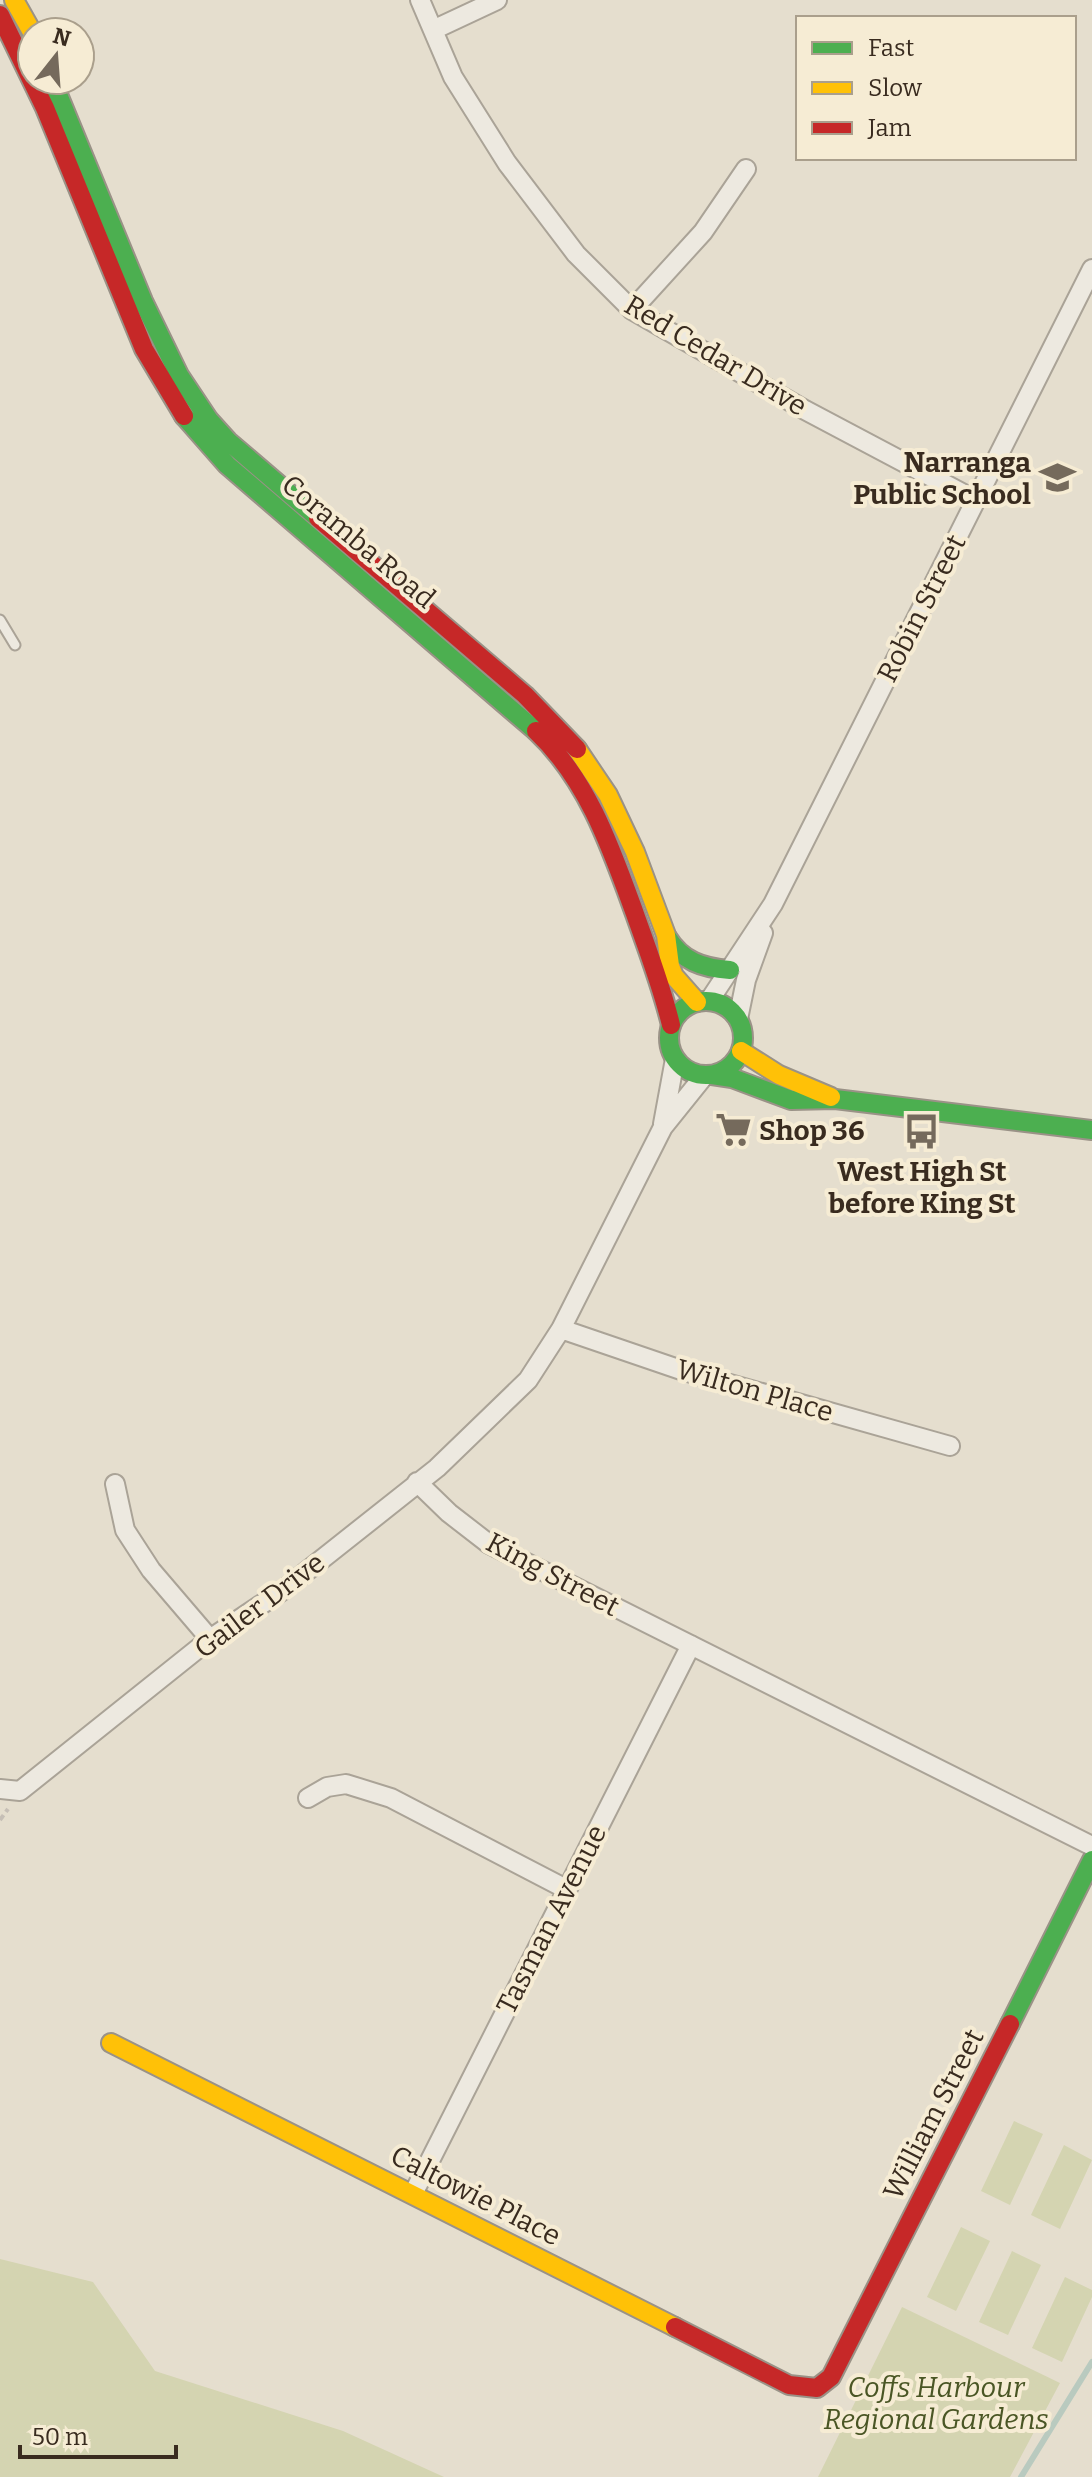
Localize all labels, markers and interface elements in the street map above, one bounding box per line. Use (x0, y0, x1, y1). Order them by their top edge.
north arrow (16, 16, 96, 96)
legend (796, 16, 1076, 160)
text: N (50, 22, 74, 53)
text: Fast (868, 34, 914, 62)
text: Slow (868, 74, 923, 102)
text: Jam (867, 114, 912, 142)
street label: Red Cedar Drive (619, 288, 813, 423)
place label: Narranga Public School (853, 446, 1031, 511)
school or university icon: Narranga Public School (1038, 459, 1076, 497)
street label: Coramba Road (275, 468, 442, 615)
street label: Robin Street (870, 529, 973, 687)
supermarket icon: Shop 36 (714, 1111, 752, 1149)
bus stop icon: West High St before King St (903, 1112, 941, 1150)
place label: Shop 36 (759, 1114, 864, 1147)
place label: West High St before King St (829, 1155, 1015, 1220)
street label: Wilton Place (673, 1352, 837, 1429)
street label: King Street (481, 1526, 625, 1623)
street label: Gailer Drive (188, 1546, 331, 1665)
street label: Tasman Avenue (490, 1819, 613, 2019)
street label: William Street (876, 2024, 990, 2205)
street label: Caltowie Place (385, 2138, 566, 2252)
park label: Coffs Harbour Regional Gardens (823, 2371, 1049, 2436)
scale bar (20, 2409, 176, 2459)
text: 50 m (32, 2423, 88, 2451)

